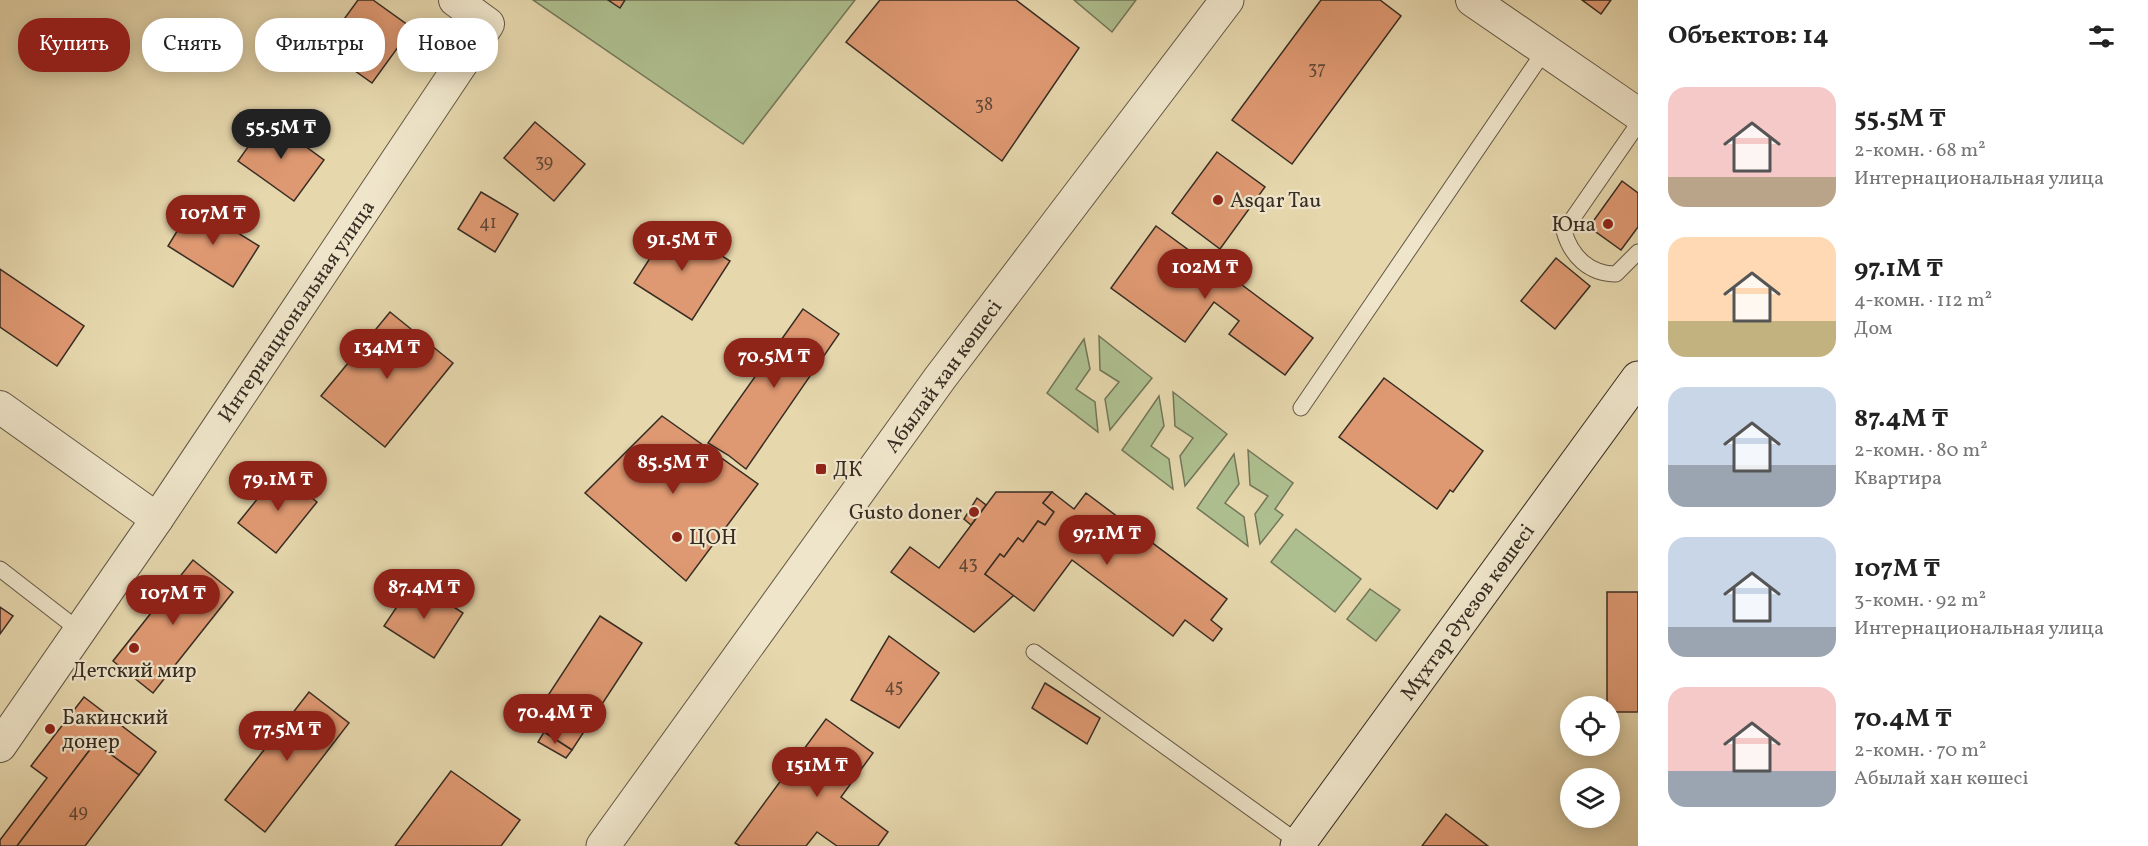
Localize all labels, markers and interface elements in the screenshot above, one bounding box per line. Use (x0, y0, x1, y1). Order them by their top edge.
chip: Купить (18, 18, 130, 72)
chip: Снять (142, 18, 243, 72)
chip: Фильтры (255, 18, 385, 72)
chip: Новое (397, 18, 498, 72)
text: Объектов: 14 (1668, 18, 1829, 54)
icon: filters (2085, 20, 2118, 53)
house number: 37 (1308, 57, 1326, 82)
house number: 38 (975, 93, 993, 118)
text: 55.5M ₸ (1854, 101, 1946, 137)
pin: 55.5M ₸ (226, 109, 336, 160)
icon: home (1716, 111, 1788, 183)
text: 55.5M ₸ (246, 114, 316, 142)
text: 2-комн. · 68 m² (1854, 137, 1986, 165)
house number: 39 (535, 150, 553, 175)
text: Интернациональная улица (1854, 165, 2104, 193)
place label: Asqar Tau (1230, 187, 1321, 216)
marker: Asqar Tau (1211, 193, 1225, 207)
pin: 107M ₸ (164, 195, 262, 246)
street label: Интернациональная улица (212, 195, 383, 429)
text: 107M ₸ (180, 200, 246, 228)
house number: 41 (479, 211, 497, 236)
place label: Юна (1551, 211, 1596, 240)
marker: Юна (1601, 217, 1615, 231)
pin: 91.5M ₸ (627, 221, 737, 272)
text: 91.5M ₸ (647, 226, 717, 254)
pin: 102M ₸ (1156, 249, 1254, 300)
text: 97.1M ₸ (1854, 251, 1943, 287)
text: 102M ₸ (1171, 254, 1239, 282)
icon: home (1716, 261, 1788, 333)
text: 4-комн. · 112 m² (1854, 287, 1992, 315)
street label: Абылай хан көшесі (879, 294, 1010, 460)
text: Дом (1854, 315, 1893, 343)
pin: 134M ₸ (338, 329, 436, 380)
text: 134M ₸ (354, 334, 420, 362)
pin: 70.5M ₸ (719, 338, 829, 389)
text: 70.5M ₸ (738, 343, 810, 371)
text: 87.4M ₸ (1854, 401, 1948, 437)
icon: home (1716, 411, 1788, 483)
text: 2-комн. · 80 m² (1854, 437, 1988, 465)
pin: 85.5M ₸ (618, 444, 728, 495)
text: 85.5M ₸ (637, 449, 709, 477)
place label: ДК (833, 456, 862, 485)
pin: 79.1M ₸ (223, 461, 333, 512)
marker: ДК (814, 462, 828, 476)
text: Квартира (1854, 465, 1942, 493)
text: 79.1M ₸ (243, 466, 313, 494)
place label: Gusto doner (849, 499, 962, 528)
marker: Gusto doner (967, 505, 981, 519)
pin: 97.1M ₸ (1052, 515, 1162, 566)
street label: Мұхтар Әуезов көшесі (1394, 519, 1542, 707)
text: 97.1M ₸ (1073, 520, 1141, 548)
place label: ЦОН (689, 524, 737, 553)
marker: ЦОН (670, 530, 684, 544)
text: 107M ₸ (1854, 551, 1940, 587)
house number: 43 (958, 552, 978, 577)
icon: home (1716, 561, 1788, 633)
pin: 87.4M ₸ (369, 569, 479, 620)
text: 87.4M ₸ (388, 574, 460, 602)
pin: 107M ₸ (124, 575, 222, 626)
text: 107M ₸ (140, 580, 206, 608)
text: 3-комн. · 92 m² (1854, 587, 1986, 615)
text: Интернациональная улица (1854, 615, 2104, 643)
marker: Детский мир (127, 641, 141, 655)
place label: Детский мир (71, 657, 197, 686)
house number: 45 (885, 675, 903, 700)
pin: 70.4M ₸ (500, 694, 610, 745)
map controls (1560, 696, 1620, 828)
button: locate (1560, 696, 1620, 756)
text: 70.4M ₸ (517, 699, 593, 727)
text: 70.4M ₸ (1854, 701, 1952, 737)
place label: Бакинский донер (62, 704, 169, 757)
pin: 77.5M ₸ (232, 711, 342, 762)
icon: home (1716, 711, 1788, 783)
text: 77.5M ₸ (253, 716, 321, 744)
marker: Бакинский донер (43, 722, 57, 736)
text: 2-комн. · 70 m² (1854, 737, 1986, 765)
pin: 151M ₸ (768, 747, 866, 798)
text: 151M ₸ (786, 752, 848, 780)
text: Абылай хан көшесі (1854, 765, 2028, 793)
button: layers (1560, 768, 1620, 828)
house number: 49 (68, 800, 88, 825)

